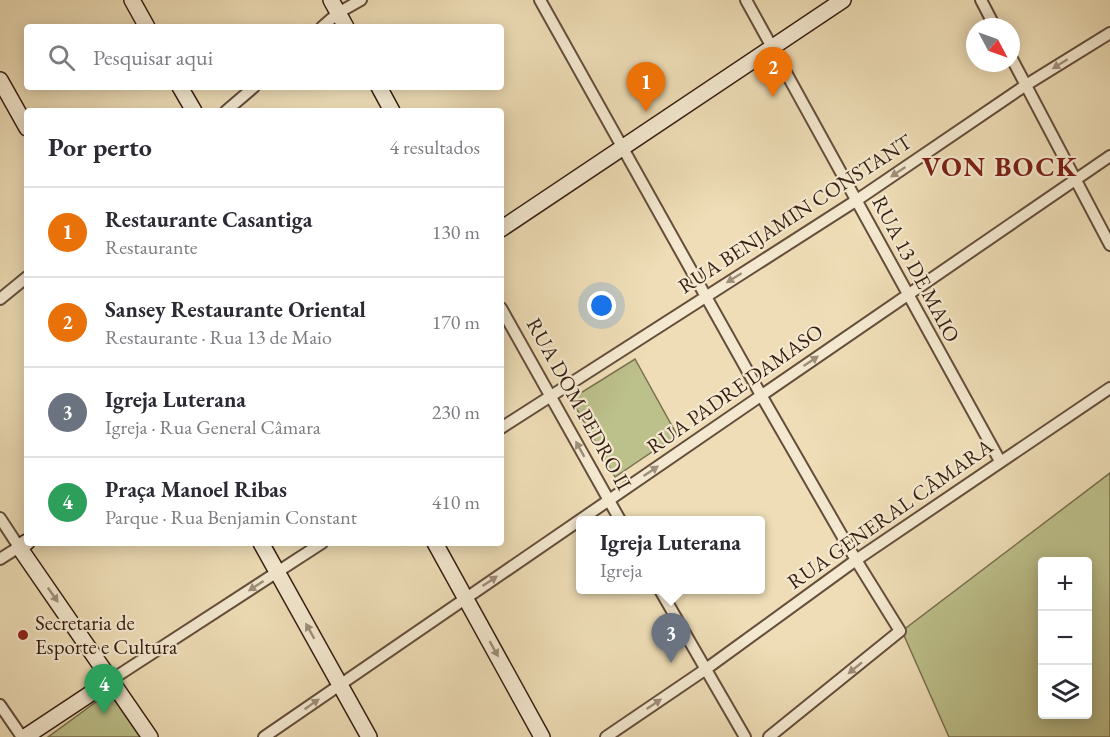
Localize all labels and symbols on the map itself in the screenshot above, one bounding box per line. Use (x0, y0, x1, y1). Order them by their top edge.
north arrow (966, 18, 1020, 72)
pin: 2 (754, 48, 792, 97)
one-way arrow (1052, 59, 1069, 70)
pin: 1 (626, 63, 666, 112)
street label: RUA BENJAMIN CONSTANT (673, 127, 918, 299)
district label: VON BOCK (922, 149, 1078, 184)
one-way arrow (890, 166, 906, 177)
street label: RUA 13 DE MAIO (866, 191, 966, 347)
one-way arrow (726, 272, 742, 283)
your location (587, 291, 616, 320)
street label: RUA DOM PEDRO II (521, 313, 638, 495)
street label: RUA PADRE DAMASO (641, 318, 828, 460)
one-way arrow (803, 355, 819, 367)
street label: RUA GENERAL CÂMARA (782, 432, 998, 595)
one-way arrow (575, 440, 585, 457)
one-way arrow (642, 465, 658, 477)
one-way arrow (482, 576, 498, 587)
one-way arrow (247, 581, 264, 592)
one-way arrow (47, 587, 58, 603)
place label: Secretaria de Esporte e Cultura (35, 609, 178, 660)
pin: 3 (652, 614, 690, 663)
one-way arrow (305, 622, 315, 639)
marker: Secretaria de Esporte e Cultura (16, 628, 30, 642)
one-way arrow (489, 641, 499, 658)
one-way arrow (847, 662, 863, 675)
pin: 4 (84, 664, 124, 714)
one-way arrow (304, 699, 320, 710)
one-way arrow (646, 699, 662, 710)

